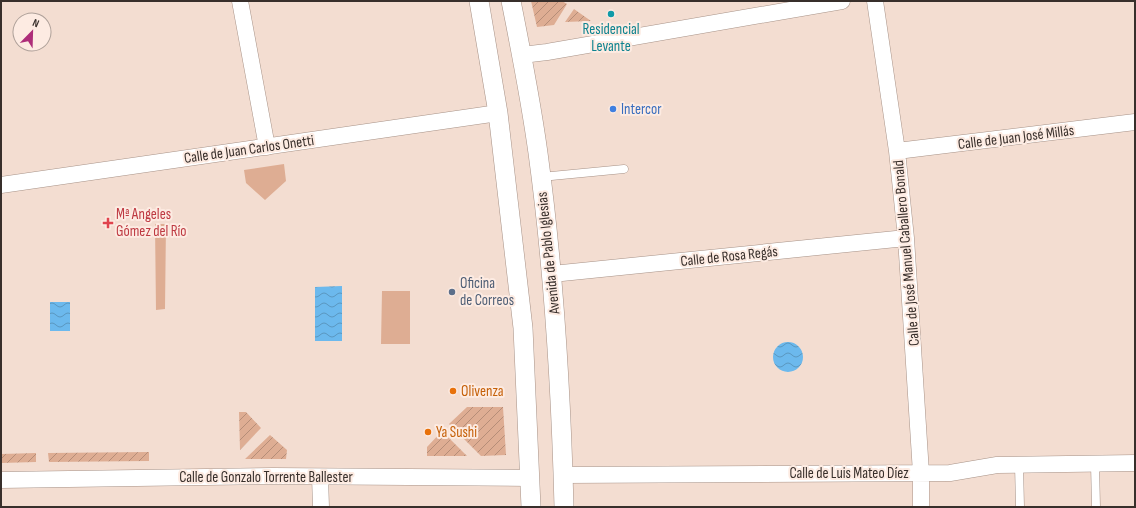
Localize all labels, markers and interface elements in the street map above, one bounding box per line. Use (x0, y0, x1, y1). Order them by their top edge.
marker: Residencial Levante (606, 9, 616, 19)
north arrow (12, 12, 52, 52)
text: N (30, 16, 41, 30)
place label: Residencial Levante (582, 20, 640, 56)
place label: Intercor (621, 100, 662, 119)
marker: Intercor (608, 104, 618, 114)
street label: Calle de Juan José Millás (957, 121, 1075, 154)
street label: Calle de Juan Carlos Onetti (183, 131, 315, 168)
street label: Calle de José Manuel Caballero Bonald (889, 159, 924, 347)
street label: Avenida de Pablo Iglesias (533, 191, 564, 316)
place label: Mª Angeles Gómez del Río (116, 205, 187, 241)
marker: Mª Angeles Gómez del Río (103, 218, 113, 228)
street label: Calle de Rosa Regás (679, 242, 779, 271)
place label: Oficina de Correos (460, 274, 514, 310)
marker: Oficina de Correos (447, 287, 457, 297)
place label: Olivenza (461, 382, 504, 401)
marker: Olivenza (448, 386, 458, 396)
place label: Ya Sushi (436, 423, 477, 442)
marker: Ya Sushi (423, 427, 433, 437)
street label: Calle de Luis Mateo Díez (789, 464, 909, 483)
street label: Calle de Gonzalo Torrente Ballester (179, 468, 353, 487)

